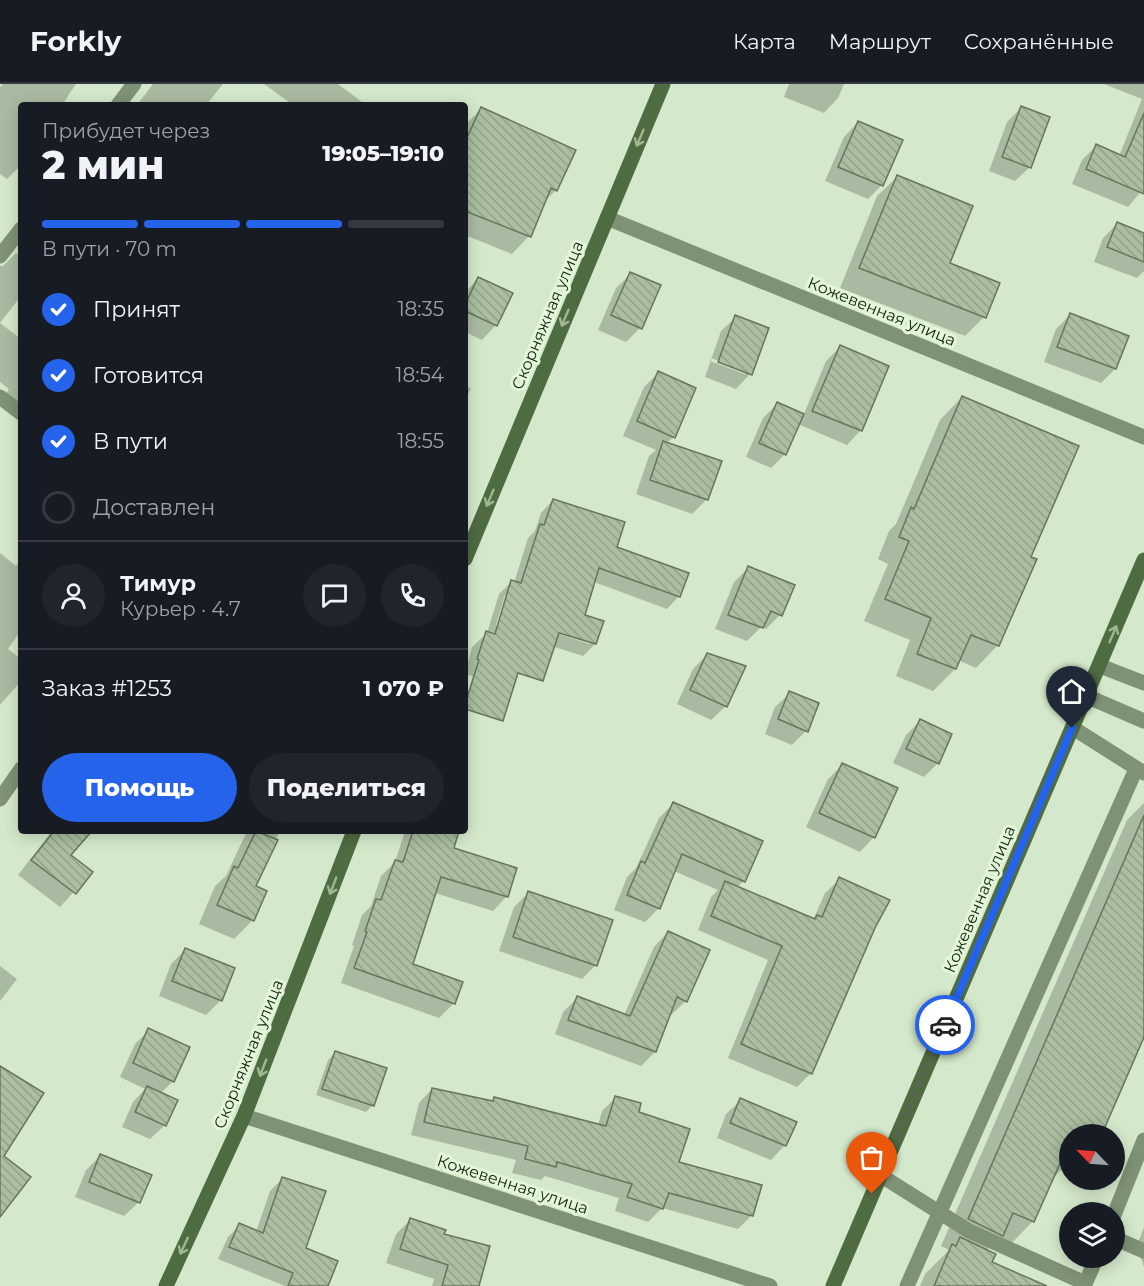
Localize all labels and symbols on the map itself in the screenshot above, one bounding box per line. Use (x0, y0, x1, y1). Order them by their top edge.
one-way arrow (634, 128, 645, 147)
street label: Скорняжная улица (508, 238, 587, 392)
street label: Кожевенная улица (805, 273, 959, 350)
one-way arrow (559, 308, 570, 327)
one-way arrow (484, 488, 495, 507)
one-way arrow (1108, 626, 1119, 644)
pin (1046, 666, 1097, 728)
street label: Кожевенная улица (940, 823, 1019, 976)
one-way arrow (327, 876, 338, 894)
street label: Скорняжная улица (210, 977, 287, 1132)
courier (915, 995, 975, 1055)
one-way arrow (257, 1058, 268, 1076)
north arrow (1059, 1124, 1125, 1190)
pin (846, 1132, 897, 1194)
street label: Кожевенная улица (435, 1151, 591, 1218)
one-way arrow (178, 1237, 189, 1255)

